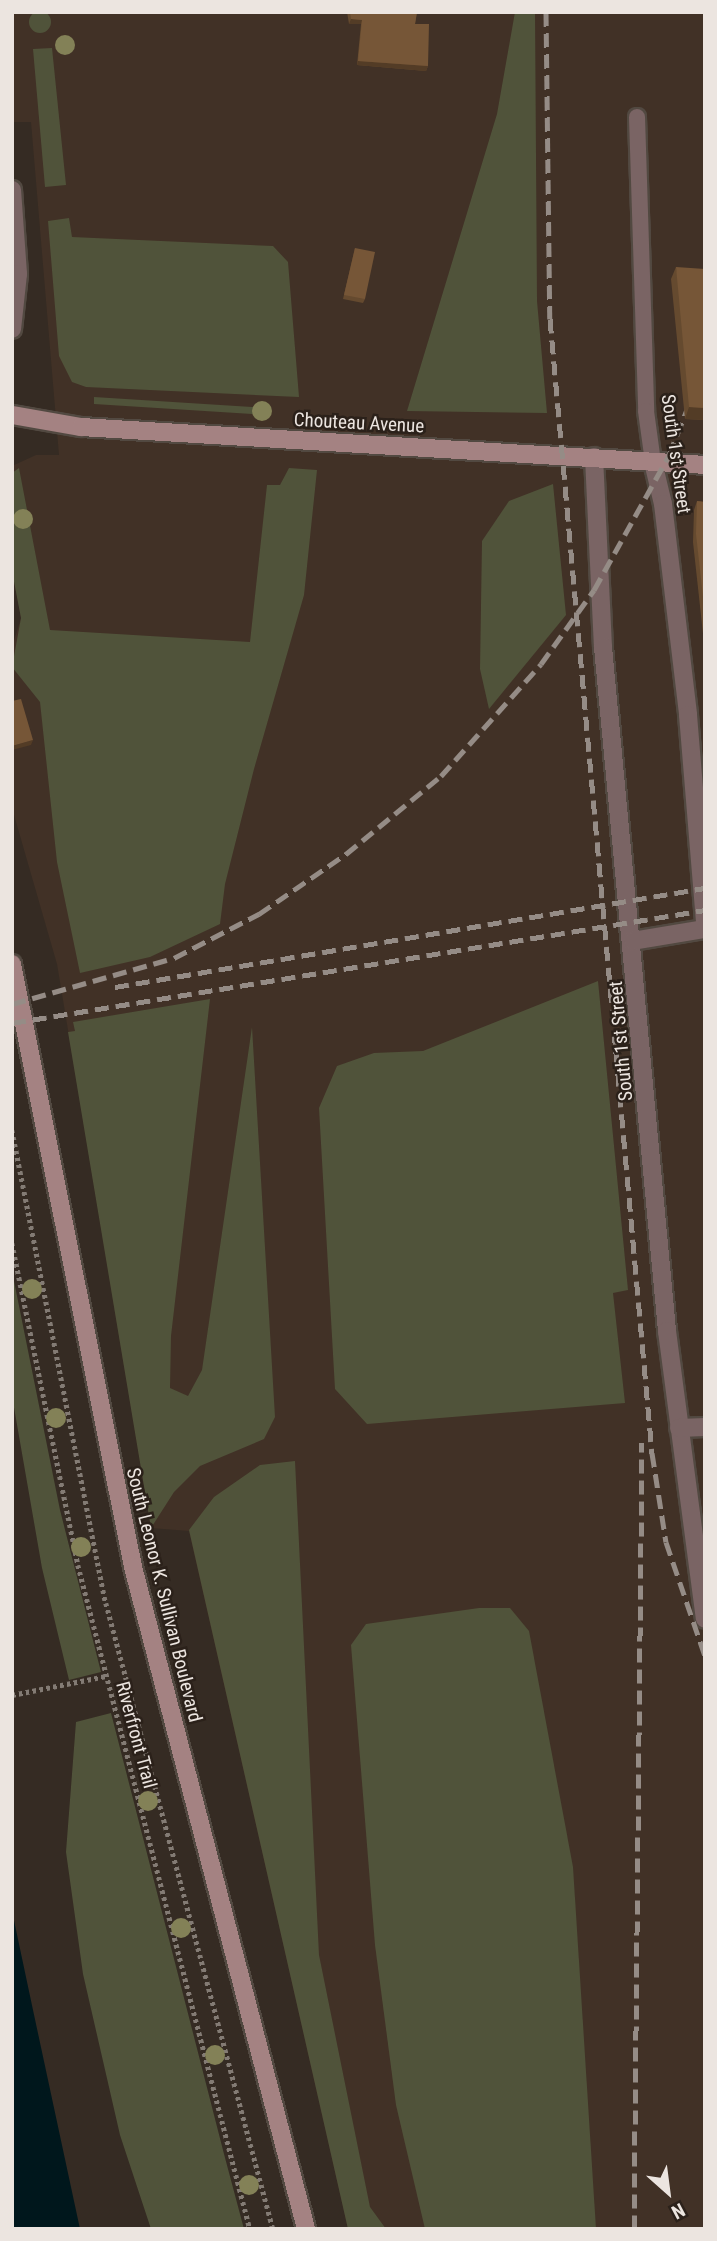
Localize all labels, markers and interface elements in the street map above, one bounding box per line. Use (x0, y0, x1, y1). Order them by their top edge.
street label: South 1st Street (656, 393, 696, 515)
street label: Chouteau Avenue (293, 408, 425, 438)
street label: South 1st Street (604, 980, 638, 1102)
street label: South Leonor K. Sullivan Boulevard (121, 1466, 207, 1724)
street label: Riverfront Trail (111, 1679, 161, 1791)
north arrow (633, 2157, 703, 2227)
text: N (668, 2198, 689, 2224)

